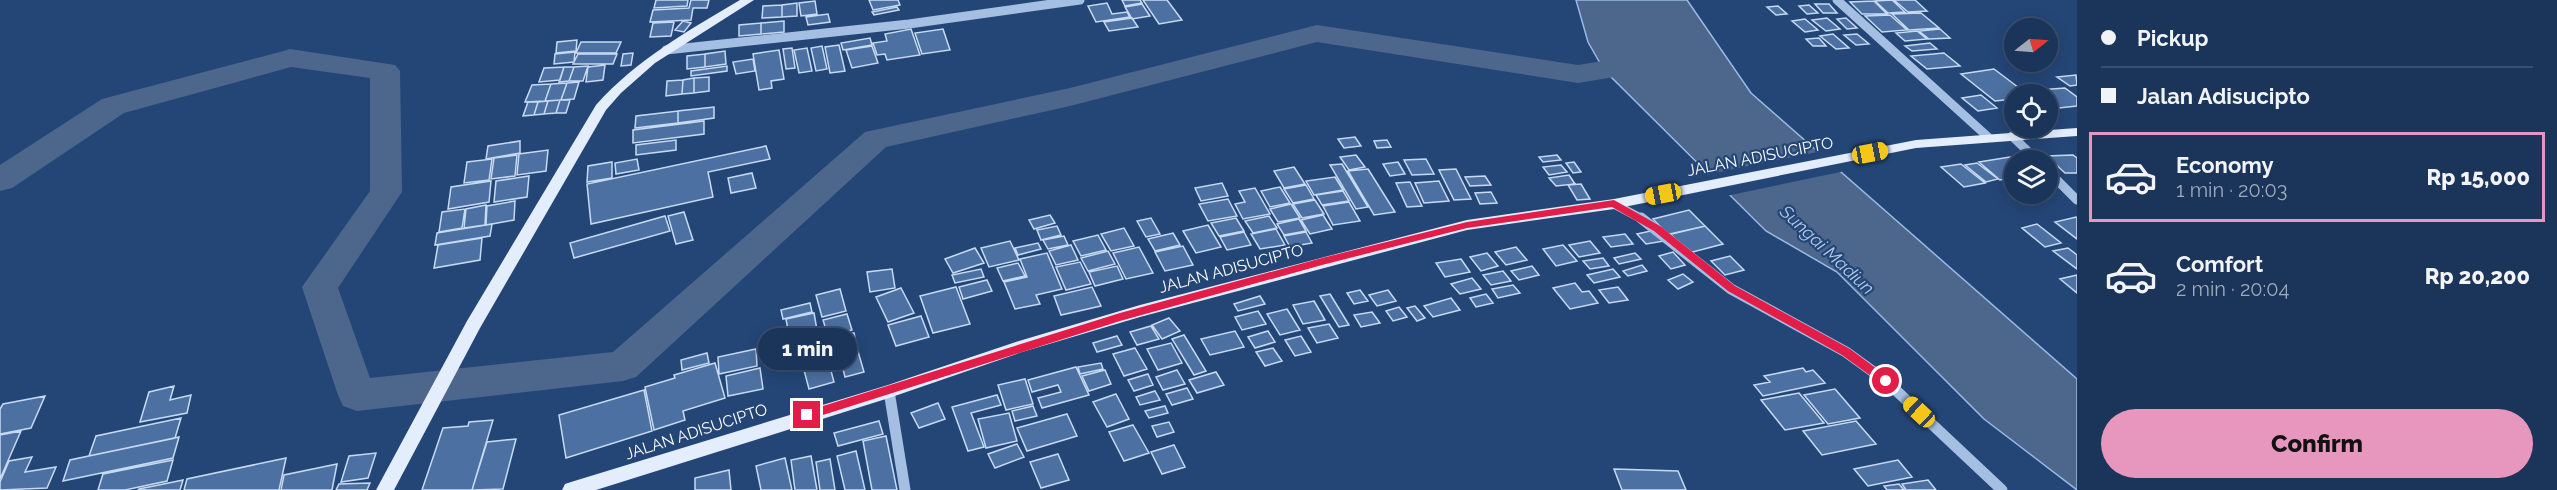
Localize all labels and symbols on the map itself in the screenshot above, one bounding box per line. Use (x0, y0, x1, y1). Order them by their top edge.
north arrow (2004, 18, 2058, 72)
street label: JALAN ADISUCIPTO (1685, 133, 1835, 180)
car (1851, 141, 1889, 165)
car (1644, 182, 1682, 206)
water label: Sungai Madiun (1775, 200, 1879, 299)
street label: JALAN ADISUCIPTO (1157, 240, 1305, 297)
callout: 1 min (758, 328, 856, 370)
route start (1872, 367, 1899, 394)
car (1900, 393, 1938, 431)
street label: JALAN ADISUCIPTO (623, 399, 770, 463)
route end (793, 401, 820, 428)

